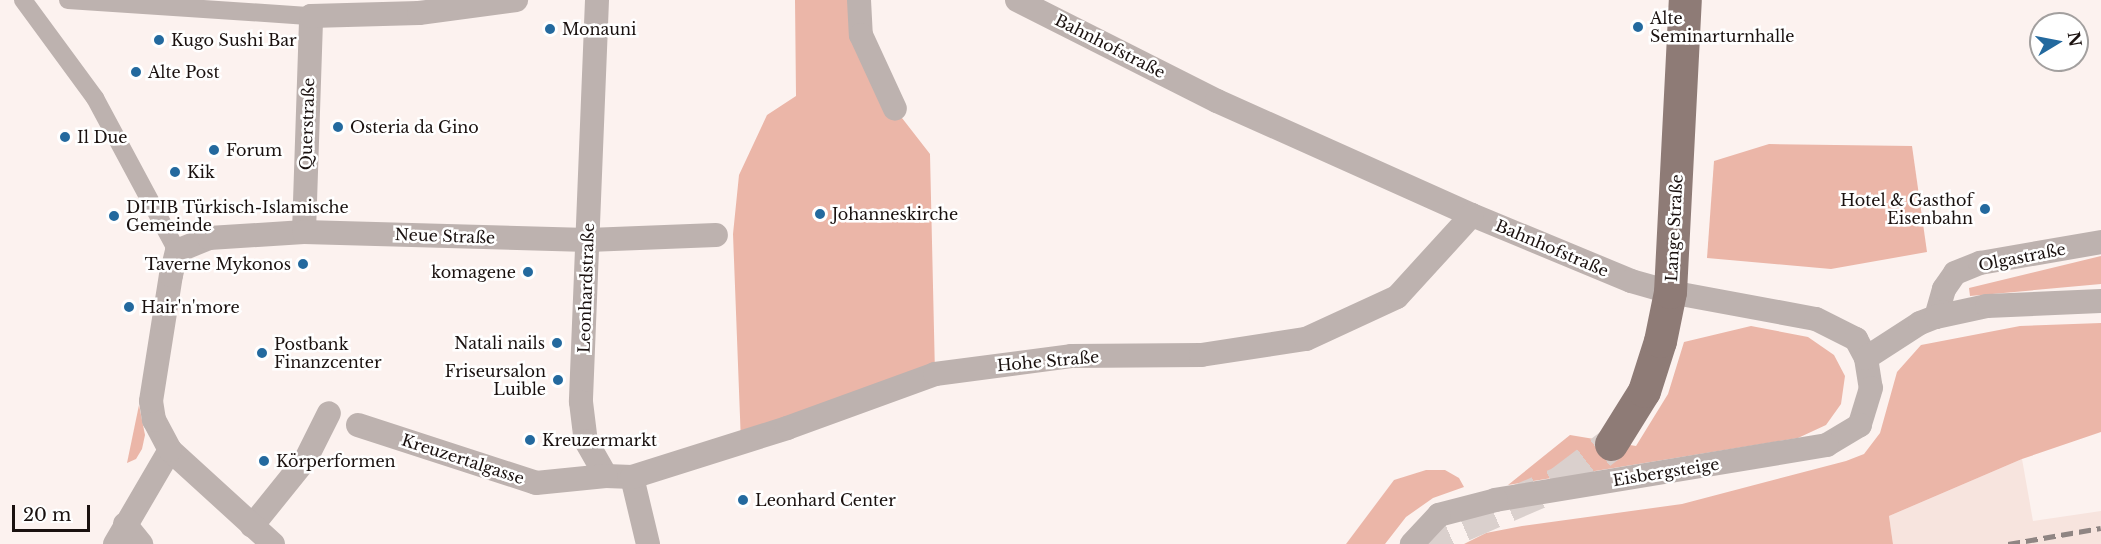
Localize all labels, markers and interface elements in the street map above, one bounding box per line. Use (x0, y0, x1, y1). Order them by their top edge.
place label: Alte Seminarturnhalle (1650, 8, 1794, 46)
street label: Bahnhofstraße (1052, 10, 1168, 82)
north arrow (2029, 12, 2089, 72)
place label: Monauni (562, 19, 637, 39)
marker: Alte Seminarturnhalle (1631, 20, 1645, 34)
marker: Monauni (543, 22, 557, 36)
place label: Kugo Sushi Bar (171, 30, 297, 50)
text: N (2064, 30, 2086, 48)
marker: Kugo Sushi Bar (152, 33, 166, 47)
place label: Alte Post (148, 62, 220, 82)
marker: Alte Post (129, 65, 143, 79)
street label: Querstraße (296, 77, 318, 171)
place label: Osteria da Gino (350, 117, 479, 137)
marker: Osteria da Gino (331, 120, 345, 134)
place label: Il Due (77, 127, 127, 147)
marker: Il Due (58, 130, 72, 144)
place label: Forum (226, 140, 282, 160)
marker: Forum (207, 143, 221, 157)
place label: Kik (187, 162, 215, 182)
marker: Kik (168, 165, 182, 179)
street label: Lange Straße (1662, 174, 1686, 282)
place label: Hotel & Gasthof Eisenbahn (1840, 190, 1973, 228)
place label: DITIB Türkisch-Islamische Gemeinde (126, 197, 349, 235)
marker: Hotel & Gasthof Eisenbahn (1978, 202, 1992, 216)
place label: Johanneskirche (832, 204, 958, 224)
marker: Johanneskirche (813, 207, 827, 221)
marker: DITIB Türkisch-Islamische Gemeinde (107, 209, 121, 223)
street label: Bahnhofstraße (1492, 215, 1612, 281)
street label: Leonhardstraße (574, 223, 598, 353)
street label: Neue Straße (394, 225, 496, 247)
street label: Olgastraße (1977, 239, 2067, 275)
place label: Taverne Mykonos (145, 254, 291, 274)
marker: Taverne Mykonos (296, 257, 310, 271)
place label: komagene (431, 262, 516, 282)
marker: komagene (521, 265, 535, 279)
place label: Hair'n'more (141, 297, 240, 317)
marker: Hair'n'more (122, 300, 136, 314)
place label: Natali nails (454, 333, 545, 353)
place label: Postbank Finanzcenter (274, 334, 382, 372)
marker: Natali nails (550, 336, 564, 350)
marker: Postbank Finanzcenter (255, 346, 269, 360)
street label: Hohe Straße (996, 347, 1100, 375)
place label: Friseursalon Luible (445, 361, 546, 399)
marker: Friseursalon Luible (551, 373, 565, 387)
street label: Kreuzertalgasse (399, 430, 527, 488)
place label: Kreuzermarkt (542, 430, 657, 450)
marker: Kreuzermarkt (523, 433, 537, 447)
place label: Körperformen (276, 451, 396, 471)
marker: Körperformen (257, 454, 271, 468)
street label: Eisbergsteige (1611, 454, 1721, 490)
place label: Leonhard Center (755, 490, 896, 510)
scale bar (15, 493, 93, 531)
marker: Leonhard Center (736, 493, 750, 507)
text: 20 m (23, 504, 71, 526)

